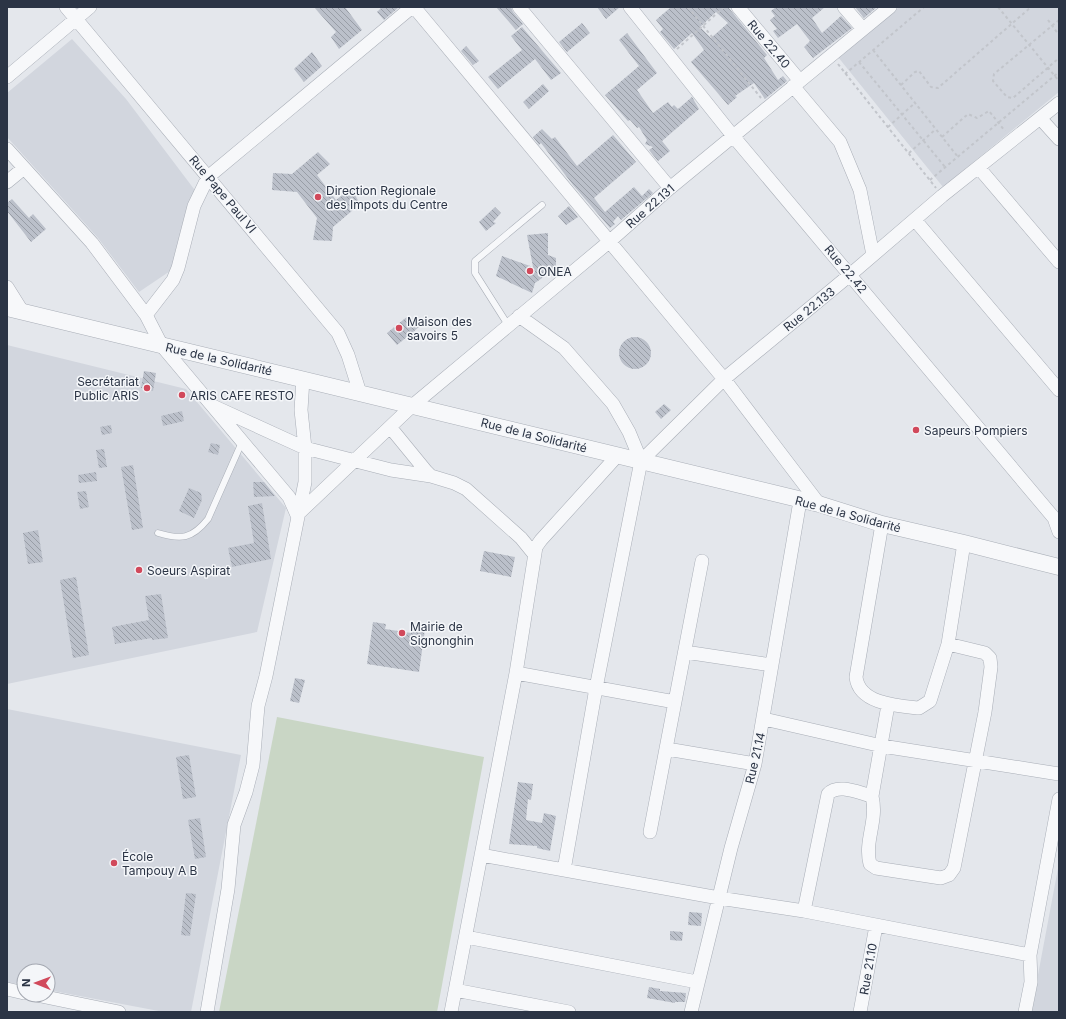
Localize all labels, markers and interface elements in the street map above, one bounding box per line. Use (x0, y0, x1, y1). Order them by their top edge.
street label: Rue 22.40 (744, 17, 794, 71)
street label: Rue Pape Paul VI (186, 152, 260, 236)
street label: Rue 22.131 (623, 181, 677, 231)
place label: Direction Regionale des Impots du Centre (326, 183, 448, 212)
marker: Direction Regionale des Impots du Centre (313, 192, 323, 202)
street label: Rue 22.42 (821, 242, 871, 296)
place label: ONEA (538, 264, 572, 279)
marker: ONEA (525, 266, 535, 276)
street label: Rue 22.133 (780, 284, 838, 334)
place label: Maison des savoirs 5 (407, 314, 472, 343)
marker: Maison des savoirs 5 (394, 323, 404, 333)
street label: Rue de la Solidarité (164, 339, 274, 379)
place label: Secrétariat Public ARIS (74, 374, 139, 403)
marker: Secrétariat Public ARIS (142, 383, 152, 393)
place label: ARIS CAFE RESTO (190, 388, 294, 403)
marker: ARIS CAFE RESTO (177, 390, 187, 400)
street label: Rue de la Solidarité (479, 415, 589, 455)
place label: Sapeurs Pompiers (924, 423, 1028, 438)
marker: Sapeurs Pompiers (911, 425, 921, 435)
street label: Rue de la Solidarité (793, 493, 903, 535)
place label: Soeurs Aspirat (147, 563, 230, 578)
marker: Soeurs Aspirat (134, 565, 144, 575)
place label: Mairie de Signonghin (410, 619, 474, 648)
marker: Mairie de Signonghin (397, 628, 407, 638)
street label: Rue 21.14 (742, 731, 768, 785)
place label: École Tampouy A B (122, 849, 198, 878)
marker: École Tampouy A B (109, 858, 119, 868)
street label: Rue 21.10 (856, 942, 880, 996)
north arrow (16, 963, 56, 1003)
text: N (19, 979, 33, 987)

